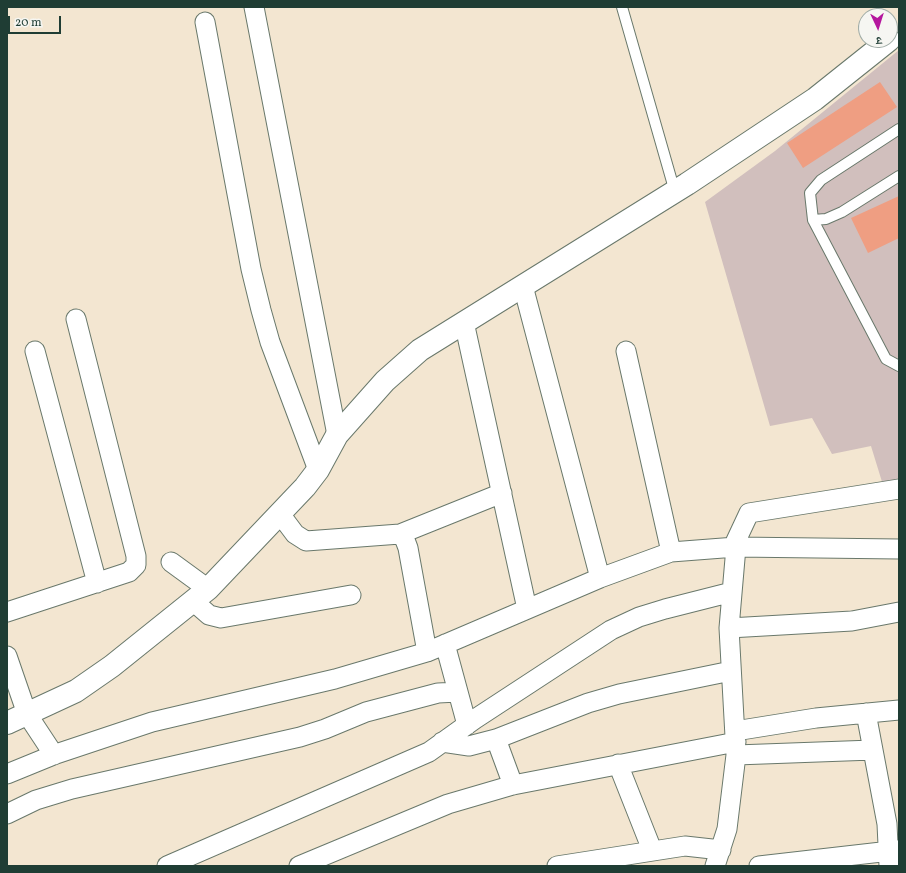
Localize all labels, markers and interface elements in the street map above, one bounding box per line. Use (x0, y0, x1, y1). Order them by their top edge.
scale bar (10, 8, 63, 34)
north arrow (858, 8, 898, 48)
text: 20 m (15, 15, 42, 31)
text: उ (875, 32, 882, 47)

